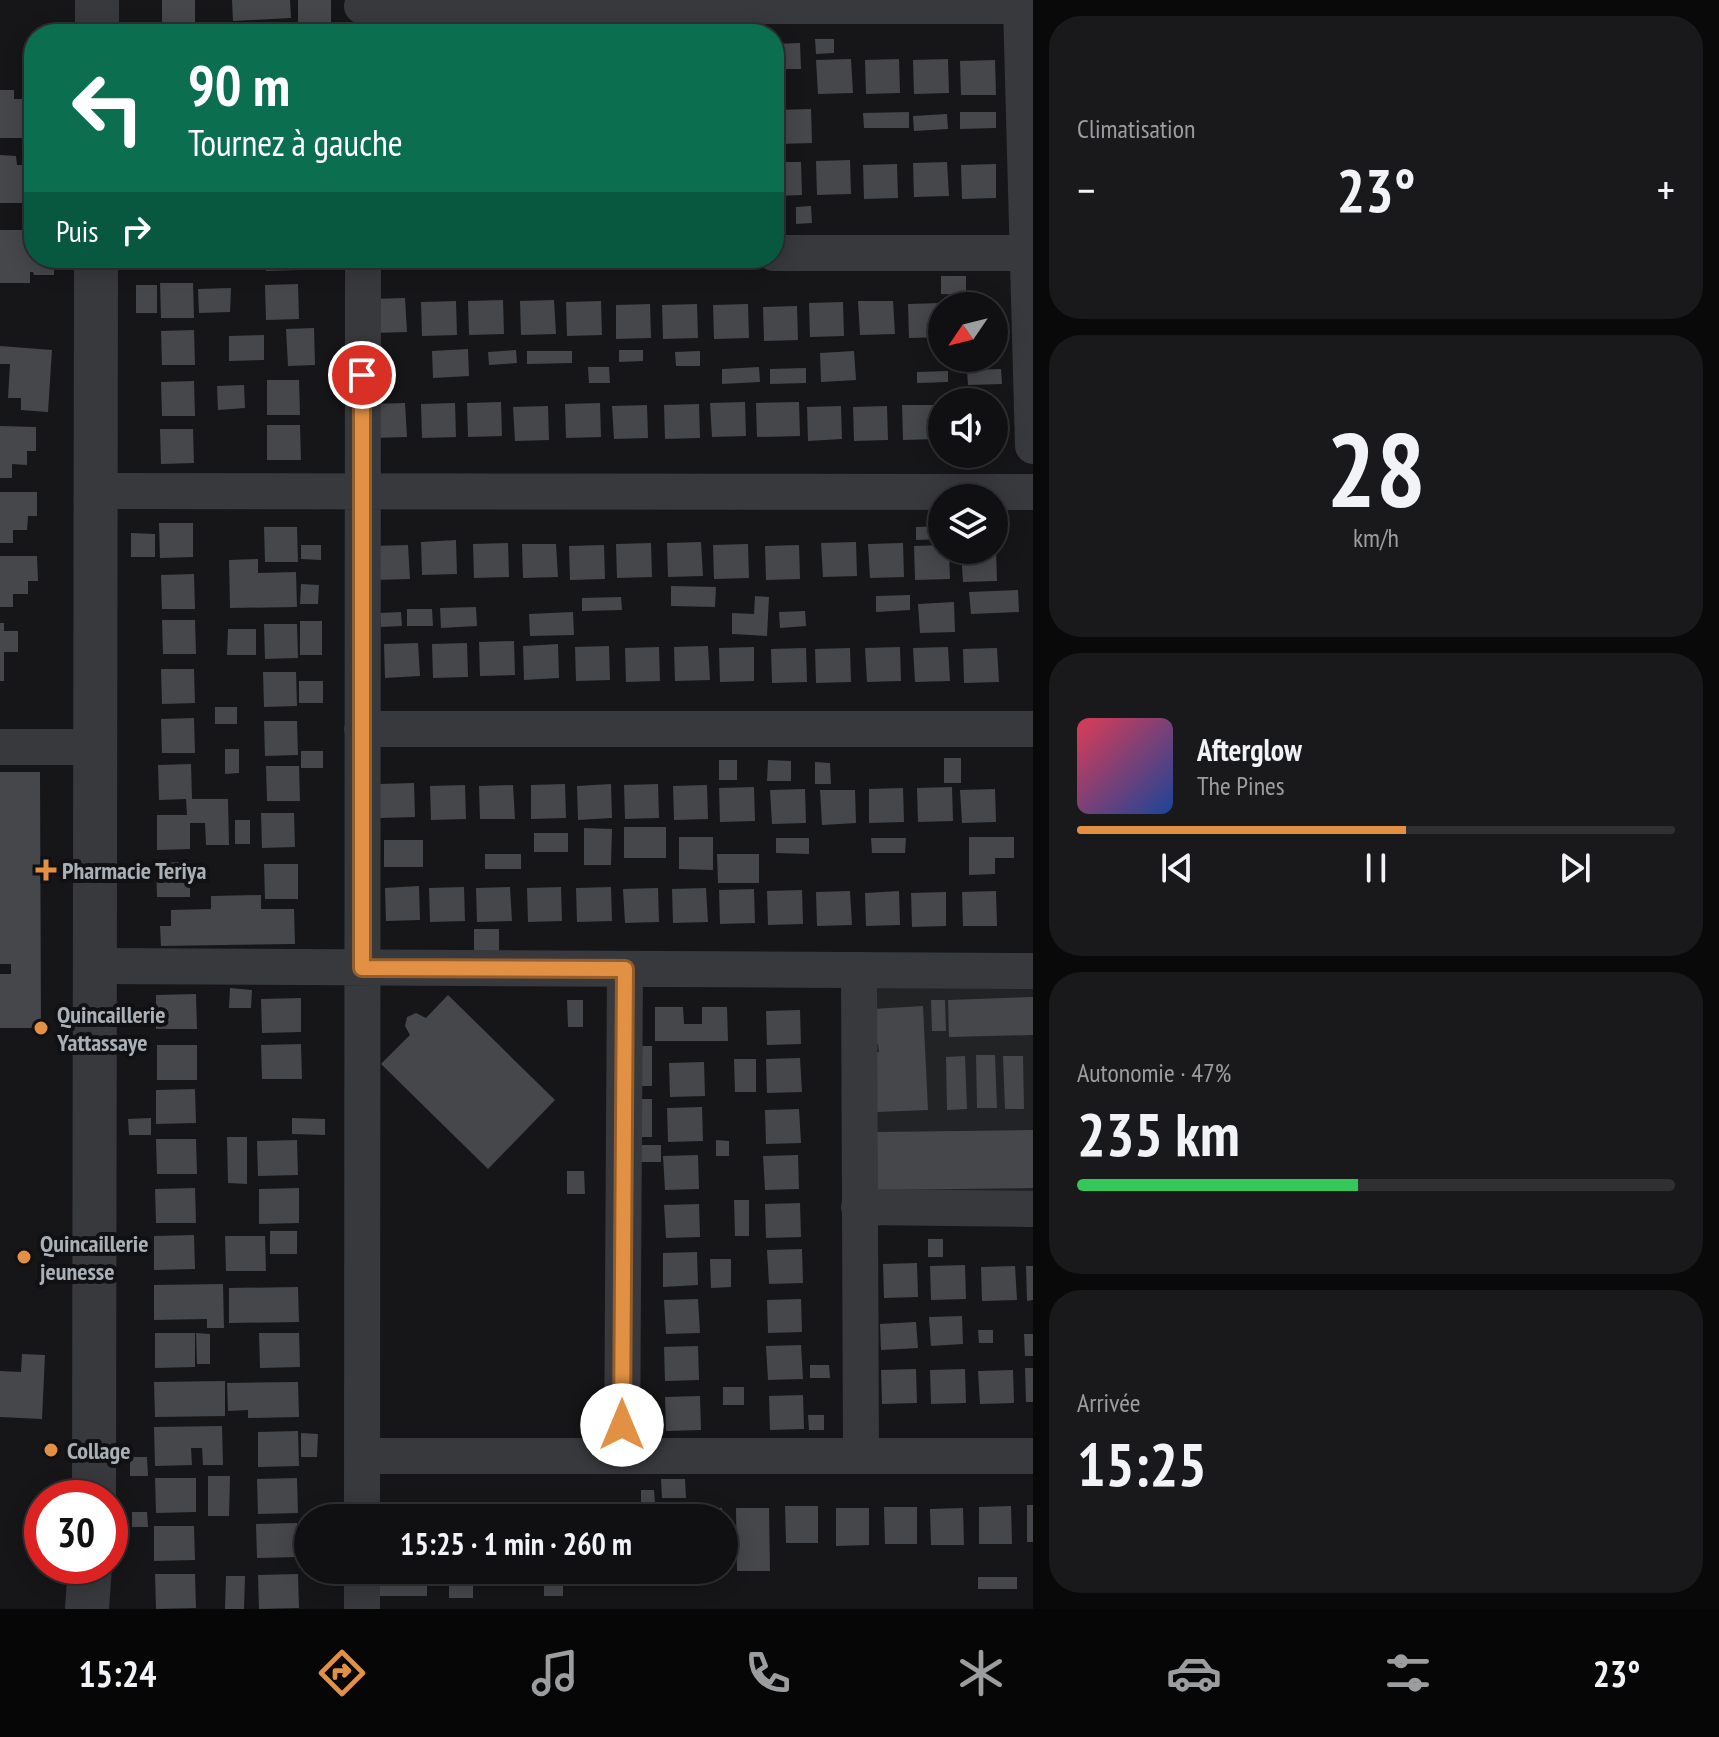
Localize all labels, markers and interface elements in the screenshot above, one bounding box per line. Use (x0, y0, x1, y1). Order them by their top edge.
text: 90 m (188, 49, 290, 121)
icon: left (56, 56, 160, 160)
text: Climatisation (1077, 112, 1195, 145)
text: Tournez à gauche (188, 119, 403, 166)
text: 23° (1336, 151, 1416, 229)
text: − (1077, 161, 1095, 218)
text: + (1657, 161, 1675, 218)
icon: right (114, 208, 158, 252)
text: Puis (56, 211, 98, 250)
north arrow (928, 292, 1008, 372)
map controls (928, 292, 1008, 564)
pin (328, 341, 396, 409)
icon: arrive (340, 353, 384, 397)
button: sound (928, 388, 1008, 468)
text: 28 (1326, 401, 1426, 536)
button: layers (928, 484, 1008, 564)
text: km/h (1353, 521, 1399, 554)
text: Afterglow (1197, 730, 1302, 769)
text: The Pines (1197, 769, 1285, 802)
icon: previous (1155, 846, 1199, 890)
icon: pause (1354, 846, 1398, 890)
icon: next (1553, 846, 1597, 890)
place label: Pharmacie Teriya (62, 855, 206, 886)
marker: Pharmacie Teriya (37, 861, 55, 879)
place label: Quincaillerie Yattassaye (56, 999, 166, 1058)
marker: Quincaillerie Yattassaye (32, 1019, 50, 1037)
text: Autonomie · 47% (1077, 1056, 1231, 1089)
text: 235 km (1077, 1095, 1240, 1173)
place label: Quincaillerie jeunesse (39, 1228, 149, 1287)
marker: Quincaillerie jeunesse (15, 1248, 33, 1266)
position arrow (580, 1383, 664, 1467)
text: Arrivée (1077, 1386, 1141, 1419)
text: 15:25 (1077, 1425, 1207, 1503)
place label: Collage (67, 1435, 130, 1466)
marker: Collage (42, 1441, 60, 1459)
speed limit sign: 30 (24, 1480, 128, 1584)
text: 15:25 · 1 min · 260 m (400, 1524, 632, 1563)
icon: directions (314, 1645, 370, 1701)
icon: music (527, 1645, 583, 1701)
icon: phone (740, 1645, 796, 1701)
icon: climate (953, 1645, 1009, 1701)
icon: car (1166, 1645, 1222, 1701)
icon: filters (1380, 1645, 1436, 1701)
text: 15:24 (79, 1650, 156, 1697)
text: 23° (1593, 1650, 1640, 1697)

